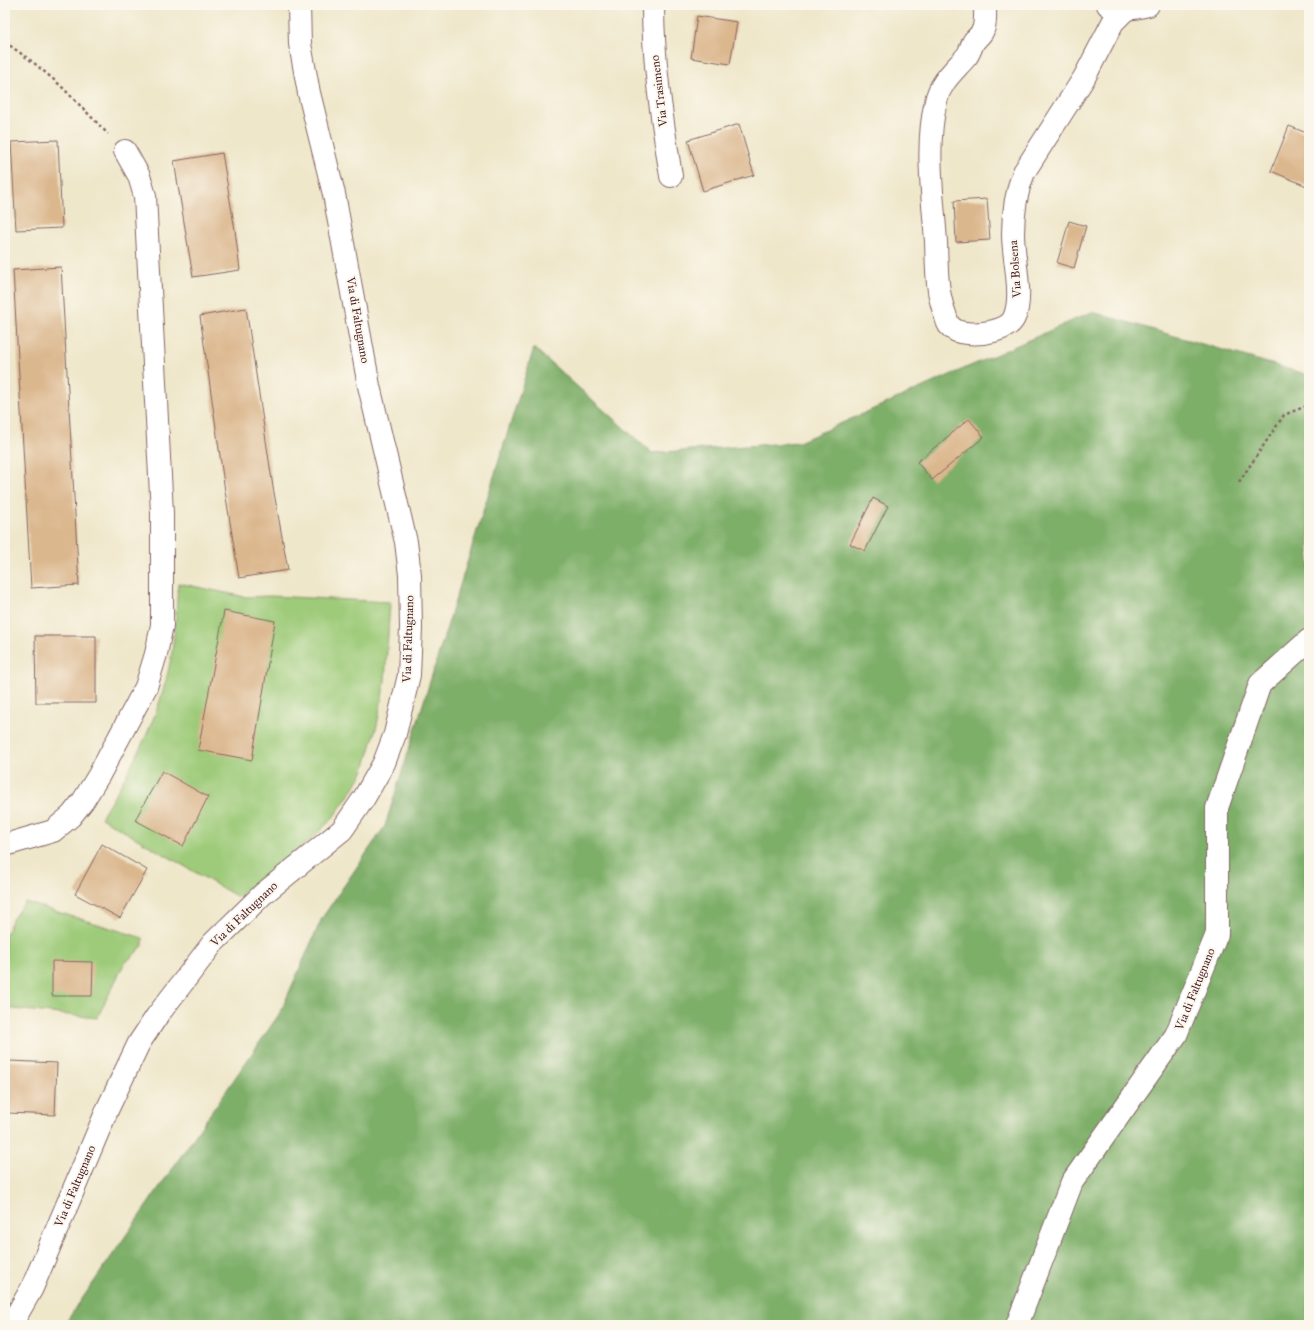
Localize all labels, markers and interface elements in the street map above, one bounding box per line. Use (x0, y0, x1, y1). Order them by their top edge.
street label: Via Trasimeno (648, 54, 670, 129)
street label: Via Bolsena (1006, 239, 1024, 299)
street label: Via di Faltugnano (342, 275, 372, 364)
street label: Via di Faltugnano (399, 595, 418, 684)
street label: Via di Faltugnano (207, 879, 281, 951)
street label: Via di Faltugnano (1172, 946, 1219, 1033)
street label: Via di Faltugnano (51, 1143, 99, 1230)

